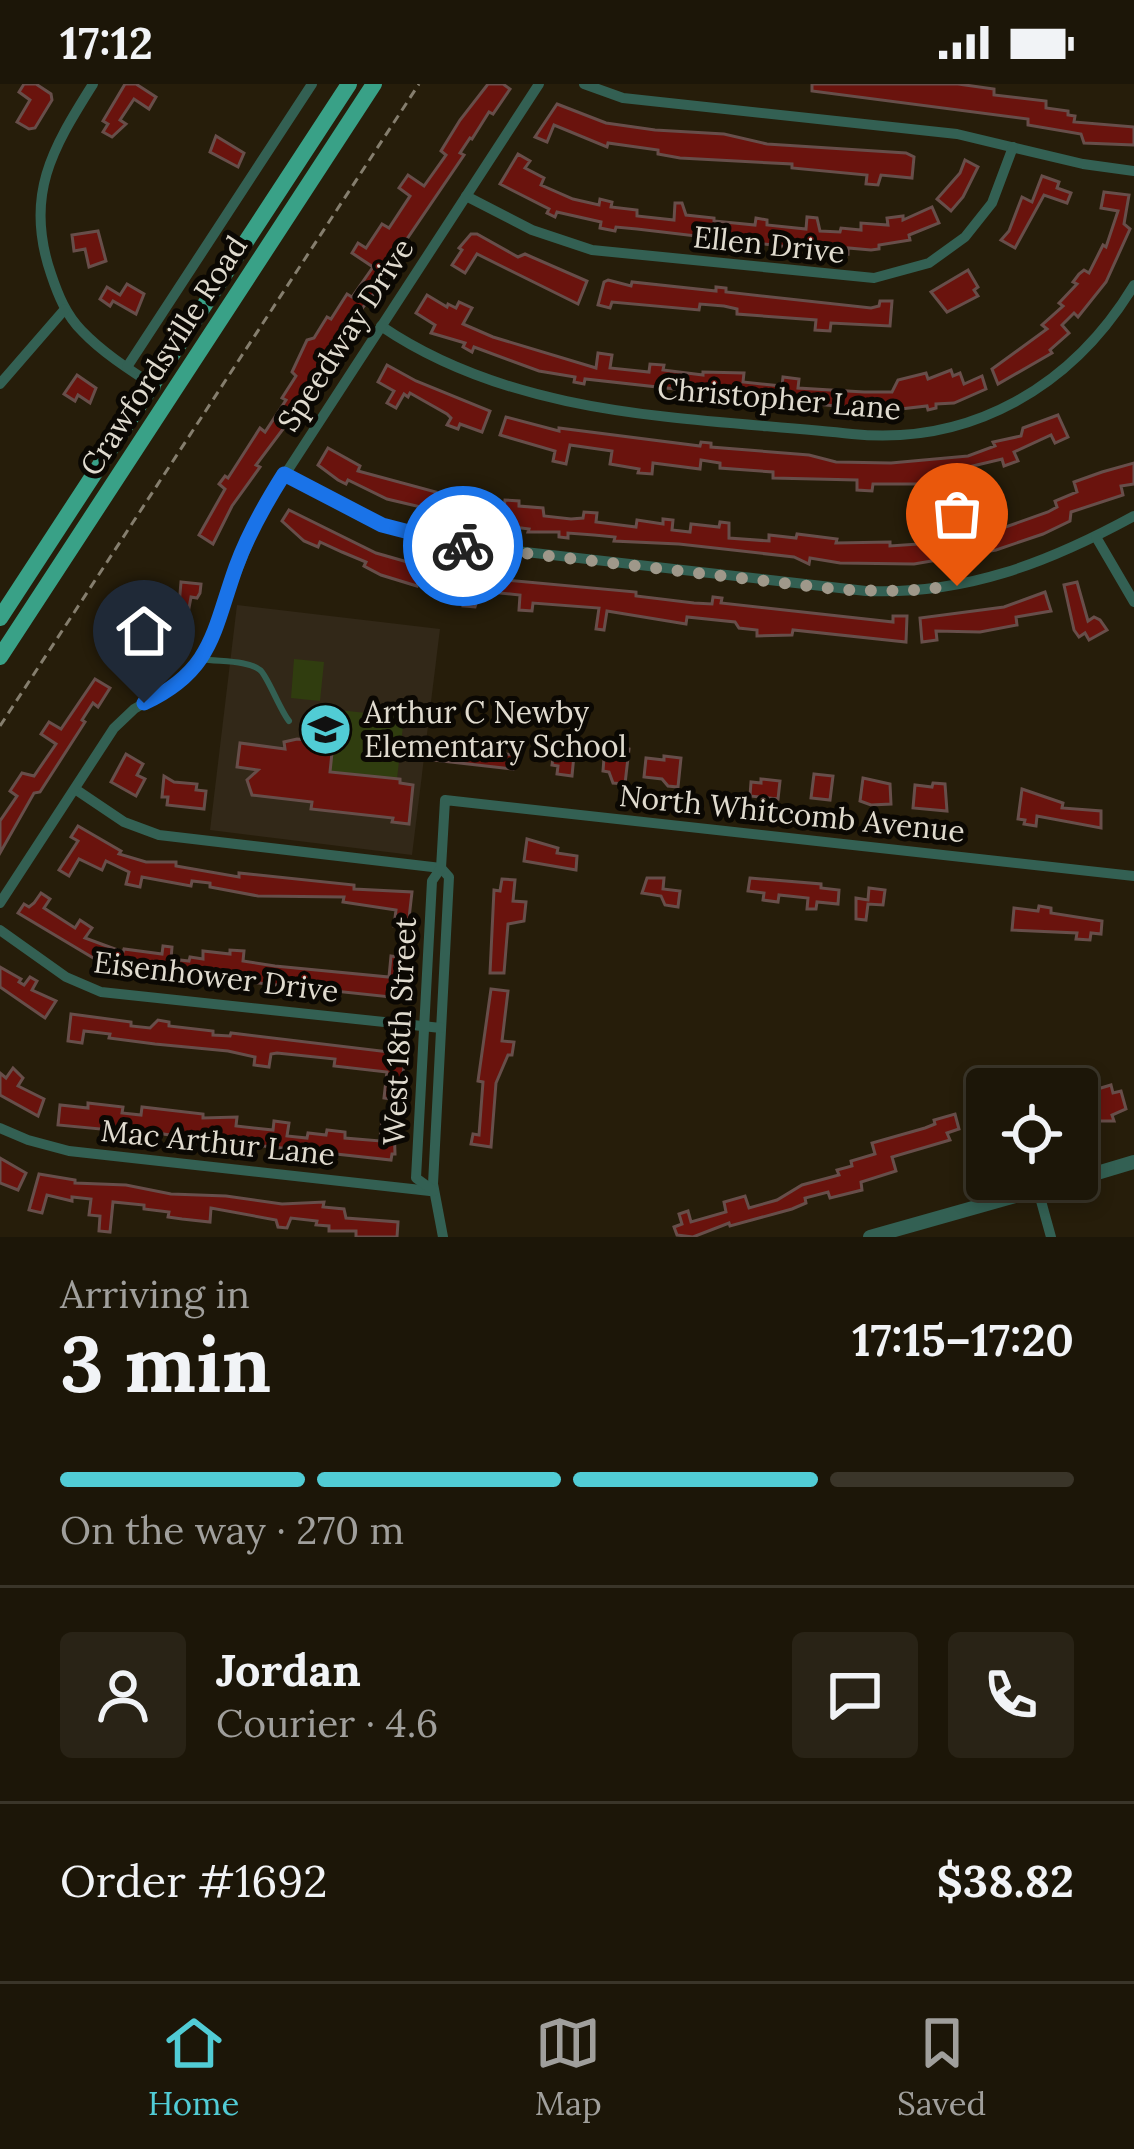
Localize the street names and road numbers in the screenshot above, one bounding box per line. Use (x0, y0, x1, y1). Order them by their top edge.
street label: Ellen Drive (691, 217, 847, 271)
street label: Crawfordsville Road (71, 228, 255, 483)
street label: Speedway Drive (269, 231, 423, 439)
street label: Christopher Lane (656, 368, 902, 428)
street label: North Whitcomb Avenue (617, 776, 967, 850)
street label: West 18th Street (374, 915, 424, 1146)
street label: Eisenhower Drive (91, 942, 341, 1010)
street label: Mac Arthur Lane (99, 1111, 337, 1173)

